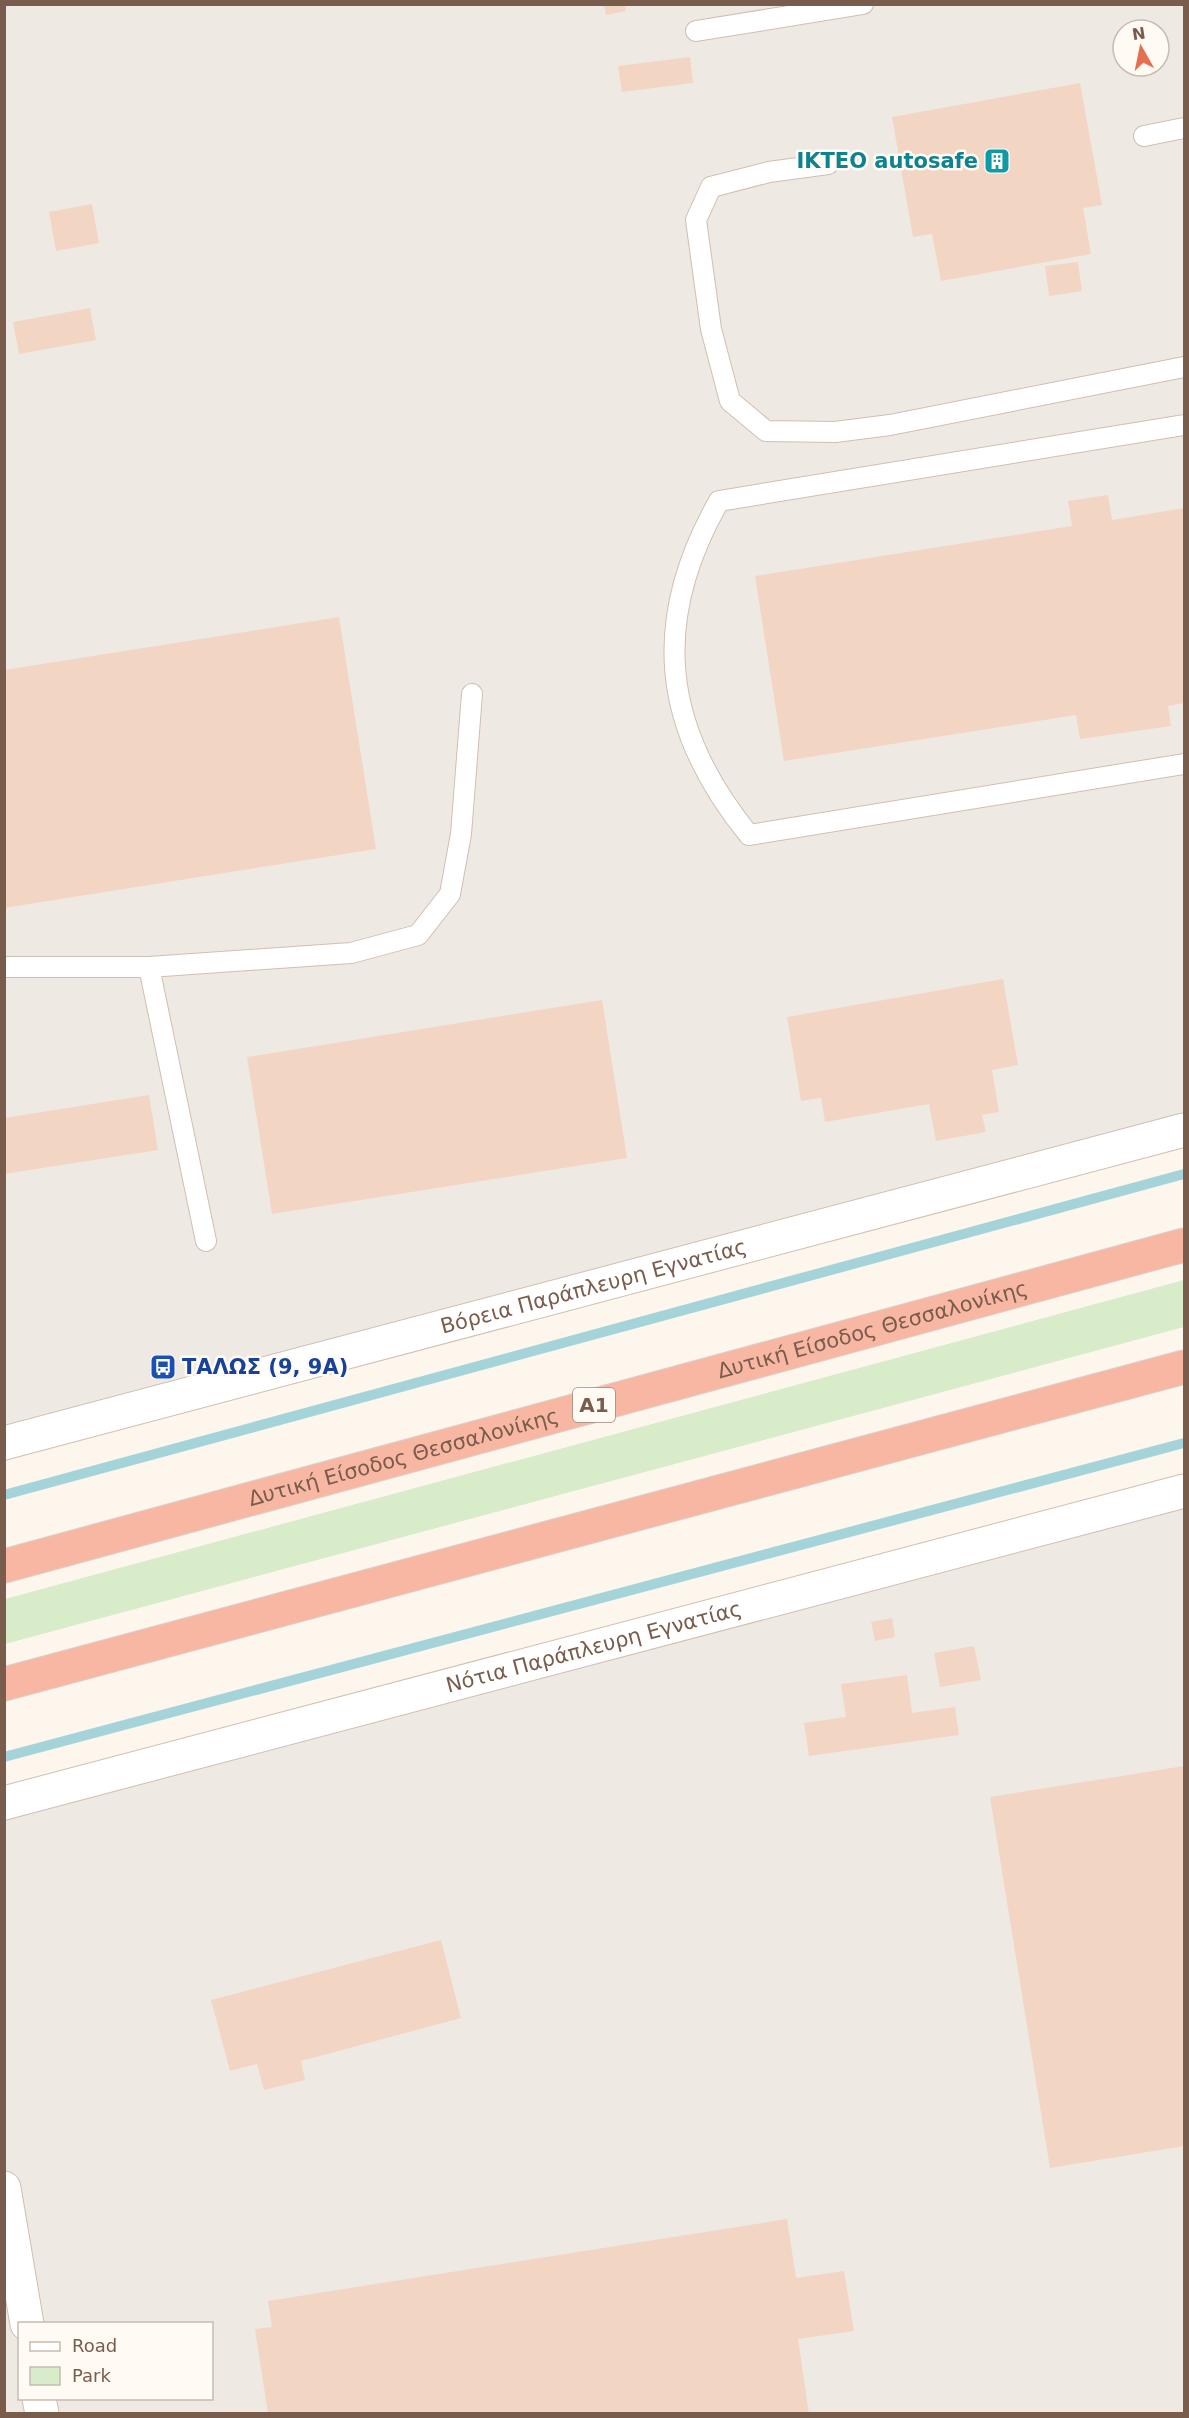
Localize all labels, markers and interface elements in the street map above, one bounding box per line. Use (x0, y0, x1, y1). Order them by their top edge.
north arrow (1111, 18, 1171, 78)
text: N (1131, 23, 1147, 44)
building icon: ΙΚΤΕΟ autosafe (982, 146, 1012, 176)
place label: ΙΚΤΕΟ autosafe (796, 149, 978, 173)
street label: Βόρεια Παράπλευρη Εγνατίας (438, 1235, 749, 1339)
street label: Δυτική Είσοδος Θεσσαλονίκης (715, 1276, 1030, 1383)
bus stop icon: ΤΑΛΩΣ (9, 9Α) (148, 1352, 178, 1382)
place label: ΤΑΛΩΣ (9, 9Α) (182, 1355, 348, 1379)
road number: Α1 (573, 1388, 615, 1422)
street label: Δυτική Είσοδος Θεσσαλονίκης (246, 1404, 561, 1511)
street label: Νότια Παράπλευρη Εγνατίας (443, 1597, 744, 1698)
legend (18, 2322, 213, 2400)
text: Road (72, 2335, 117, 2356)
text: Park (72, 2365, 111, 2386)

